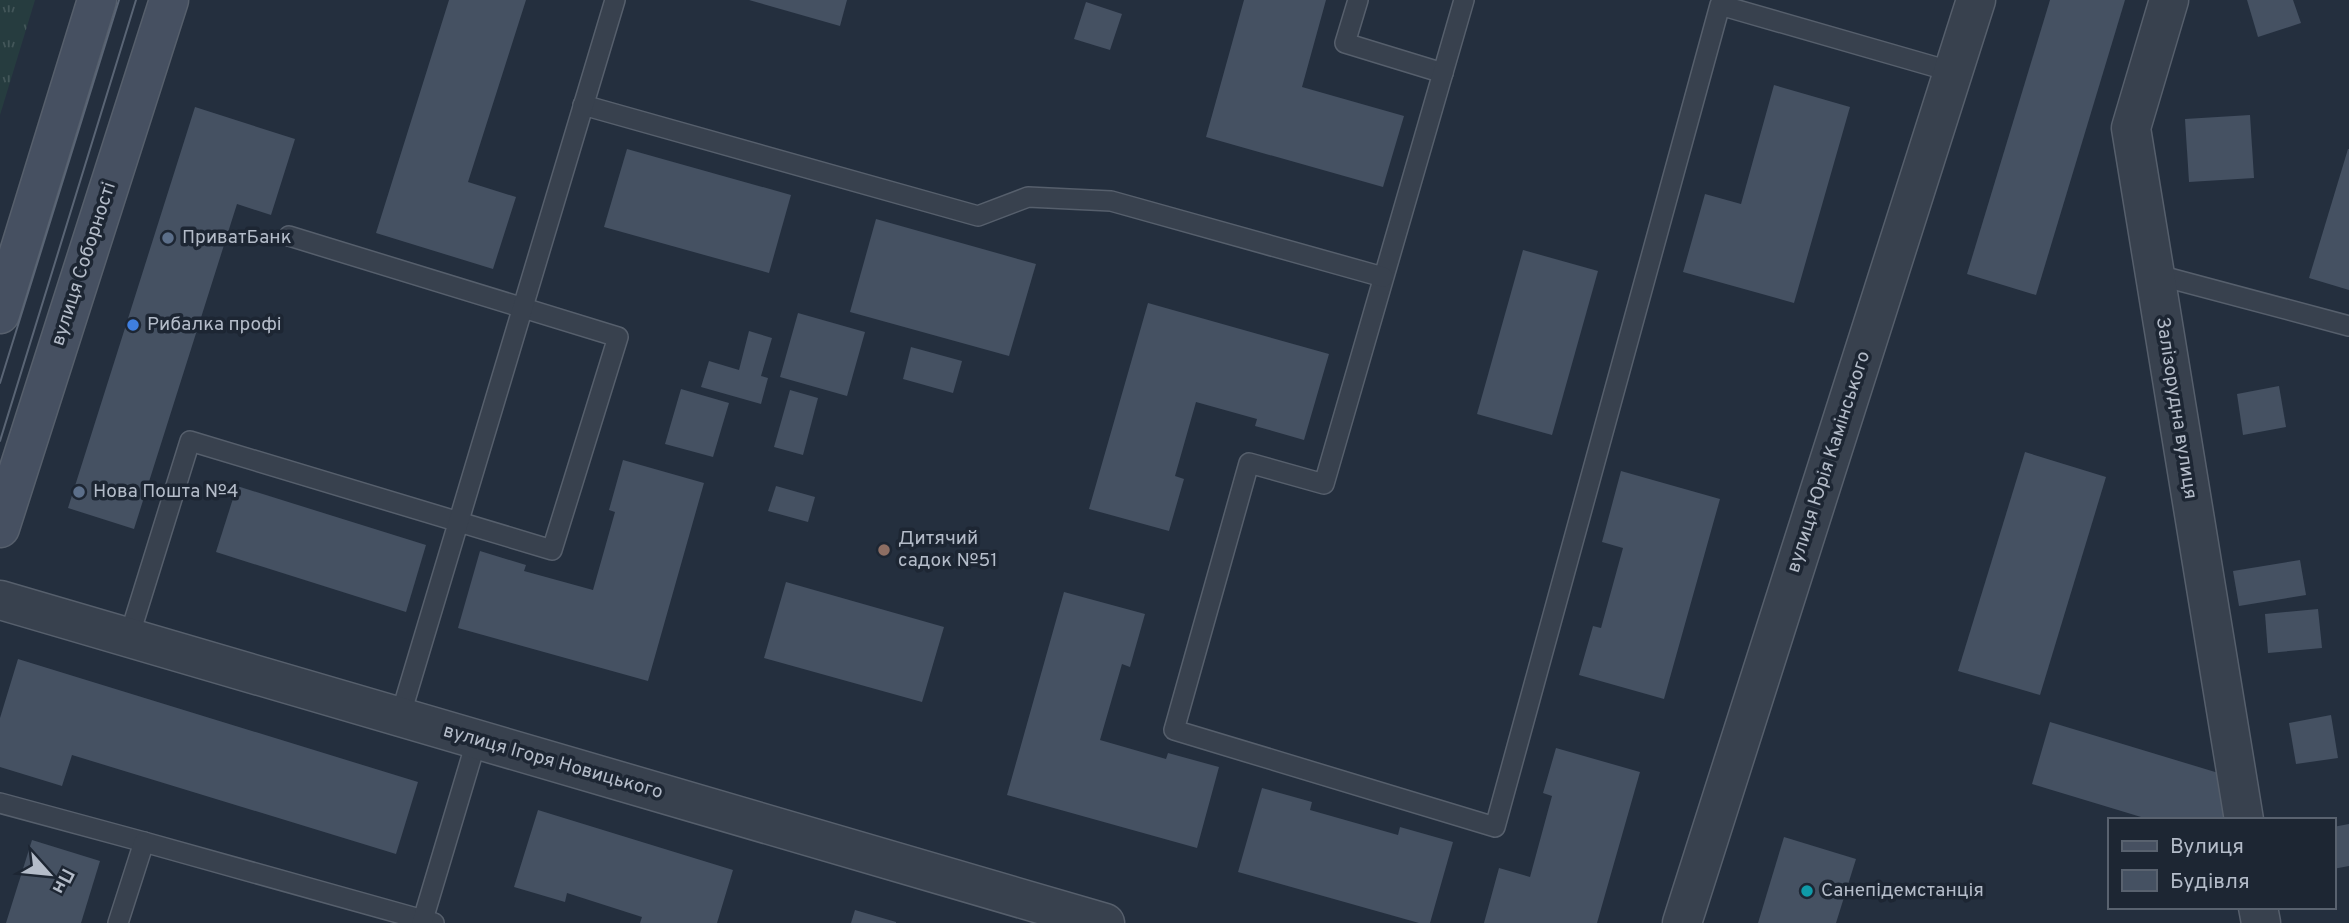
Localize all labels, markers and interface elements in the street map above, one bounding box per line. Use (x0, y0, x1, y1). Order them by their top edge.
street label: вулиця Соборності (46, 179, 122, 349)
place label: ПриватБанк (182, 226, 292, 250)
marker: ПриватБанк (160, 230, 176, 246)
place label: Рибалка профі (147, 313, 282, 337)
street label: Залізорудна вулиця (2150, 315, 2202, 501)
marker: Рибалка профі (125, 317, 141, 333)
street label: вулиця Юрія Камінського (1782, 348, 1876, 576)
place label: Нова Пошта №4 (93, 480, 239, 504)
marker: Нова Пошта №4 (71, 484, 87, 500)
place label: Дитячий садок №51 (898, 527, 997, 573)
marker: Дитячий садок №51 (876, 542, 892, 558)
street label: вулиця Ігоря Новицького (440, 719, 666, 805)
legend (2108, 818, 2335, 909)
text: Вулиця (2170, 834, 2244, 861)
north arrow (14, 839, 84, 909)
text: Пн (46, 864, 79, 898)
text: Будівля (2170, 869, 2250, 896)
place label: Санепідемстанція (1821, 879, 1984, 903)
marker: Санепідемстанція (1799, 883, 1815, 899)

